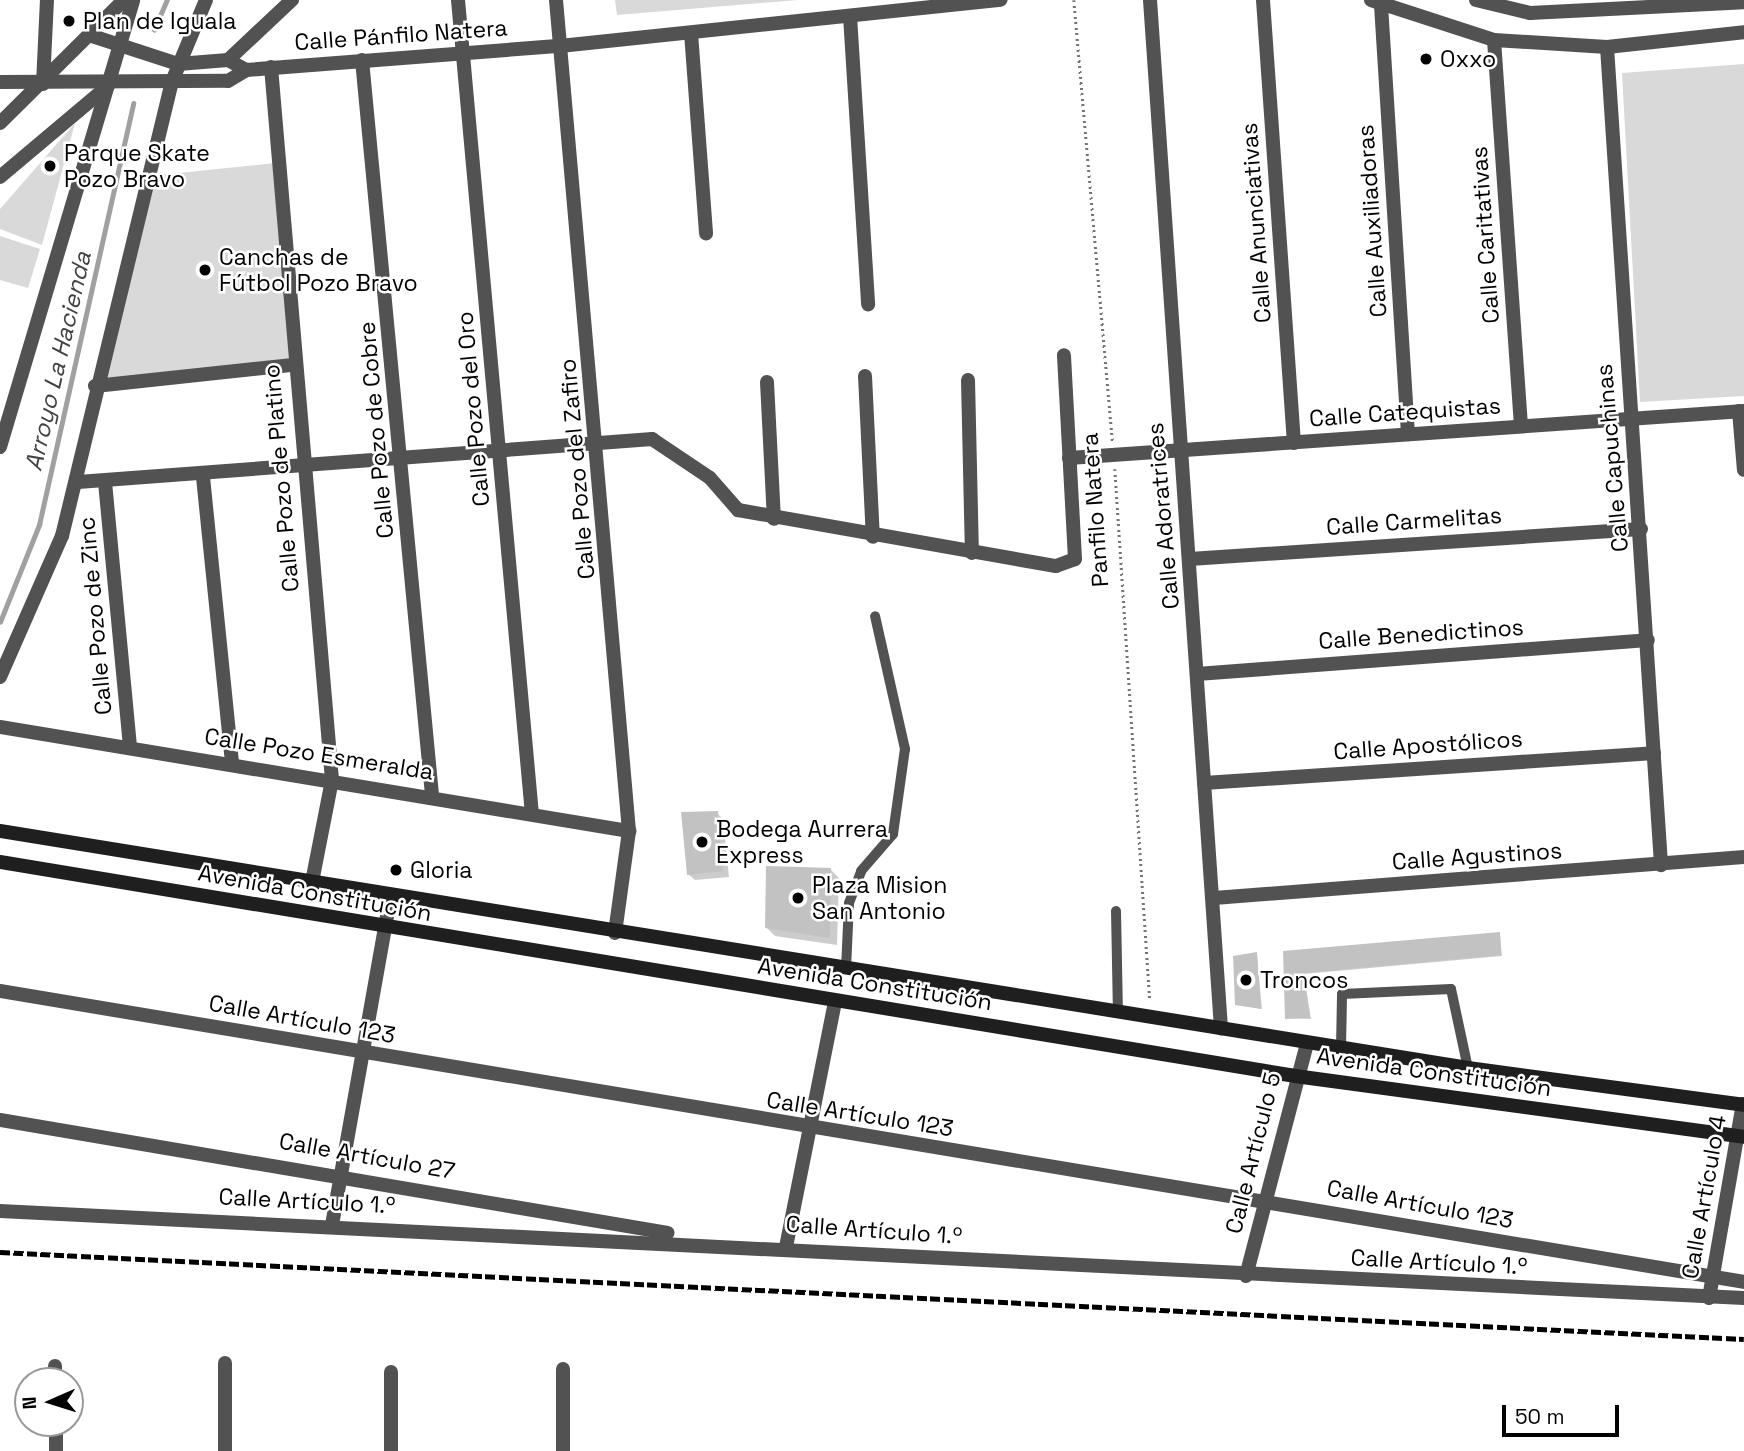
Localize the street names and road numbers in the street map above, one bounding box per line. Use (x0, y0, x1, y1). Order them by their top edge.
street label: Calle Pánfilo Natera (294, 14, 508, 56)
street label: Calle Anunciativas (1235, 122, 1277, 324)
street label: Calle Auxiliadoras (1351, 124, 1393, 318)
street label: Calle Caritativas (1465, 145, 1505, 325)
street label: Calle Pozo del Oro (451, 310, 495, 508)
street label: Calle Pozo de Cobre (353, 320, 399, 540)
street label: Calle Pozo del Zafiro (554, 358, 600, 580)
street label: Calle Pozo de Platino (257, 363, 305, 593)
street label: Calle Capuchinas (1590, 363, 1634, 553)
street label: Calle Catequistas (1308, 392, 1502, 432)
street label: Calle Adoratrices (1141, 421, 1185, 611)
street label: Panfilo Natera (1076, 432, 1114, 588)
street label: Calle Carmelitas (1325, 501, 1503, 541)
street label: Calle Pozo de Zinc (73, 516, 117, 716)
street label: Calle Benedictinos (1317, 613, 1525, 655)
street label: Calle Pozo Esmeralda (203, 722, 435, 786)
street label: Calle Apostólicos (1332, 725, 1524, 765)
street label: Calle Agustinos (1391, 836, 1563, 876)
street label: Avenida Constitución (196, 859, 434, 927)
street label: Avenida Constitución (756, 952, 994, 1016)
street label: Calle Artículo 123 (207, 989, 397, 1049)
street label: Avenida Constitución (1315, 1042, 1553, 1102)
street label: Calle Artículo 5 (1220, 1069, 1286, 1237)
street label: Calle Artículo 123 (764, 1086, 956, 1142)
street label: Calle Artículo 4 (1676, 1113, 1732, 1281)
street label: Calle Artículo 27 (277, 1127, 457, 1185)
street label: Calle Artículo 123 (1325, 1174, 1515, 1234)
street label: Calle Artículo 1.º (218, 1183, 396, 1219)
street label: Calle Artículo 1.º (785, 1210, 963, 1250)
street label: Calle Artículo 1.º (1350, 1244, 1528, 1280)

